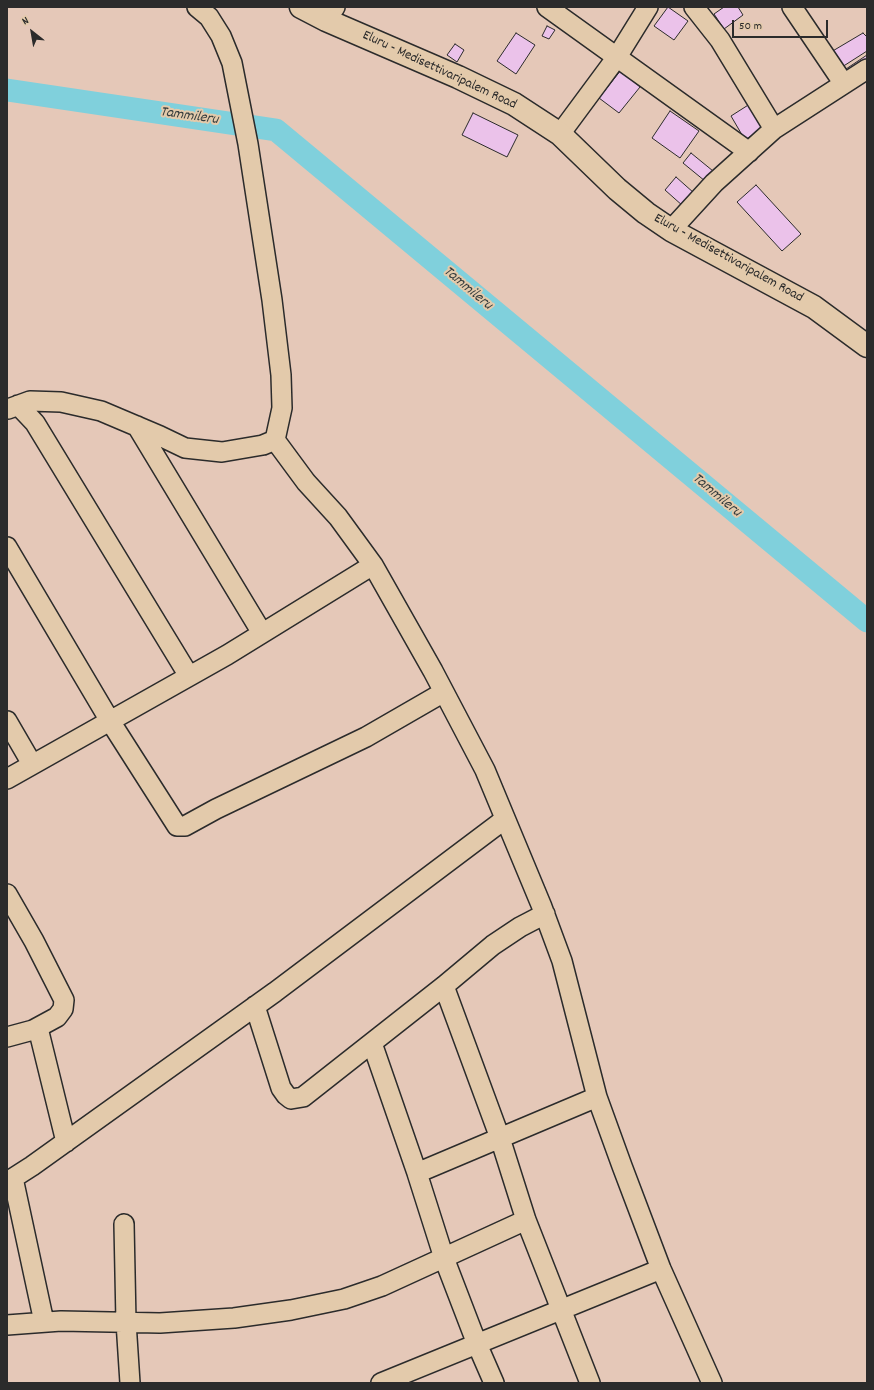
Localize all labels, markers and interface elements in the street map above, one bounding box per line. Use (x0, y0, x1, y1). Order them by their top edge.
north arrow (12, 12, 52, 52)
scale bar (734, 12, 830, 38)
text: N (19, 13, 32, 30)
text: 50 m (739, 18, 762, 35)
street label: Eluru - Medisettivaripalem Road (359, 28, 519, 114)
water label: Tammileru (159, 104, 219, 130)
street label: Eluru - Medisettivaripalem Road (650, 211, 806, 307)
water label: Tammileru (439, 263, 495, 315)
water label: Tammileru (688, 470, 744, 522)

